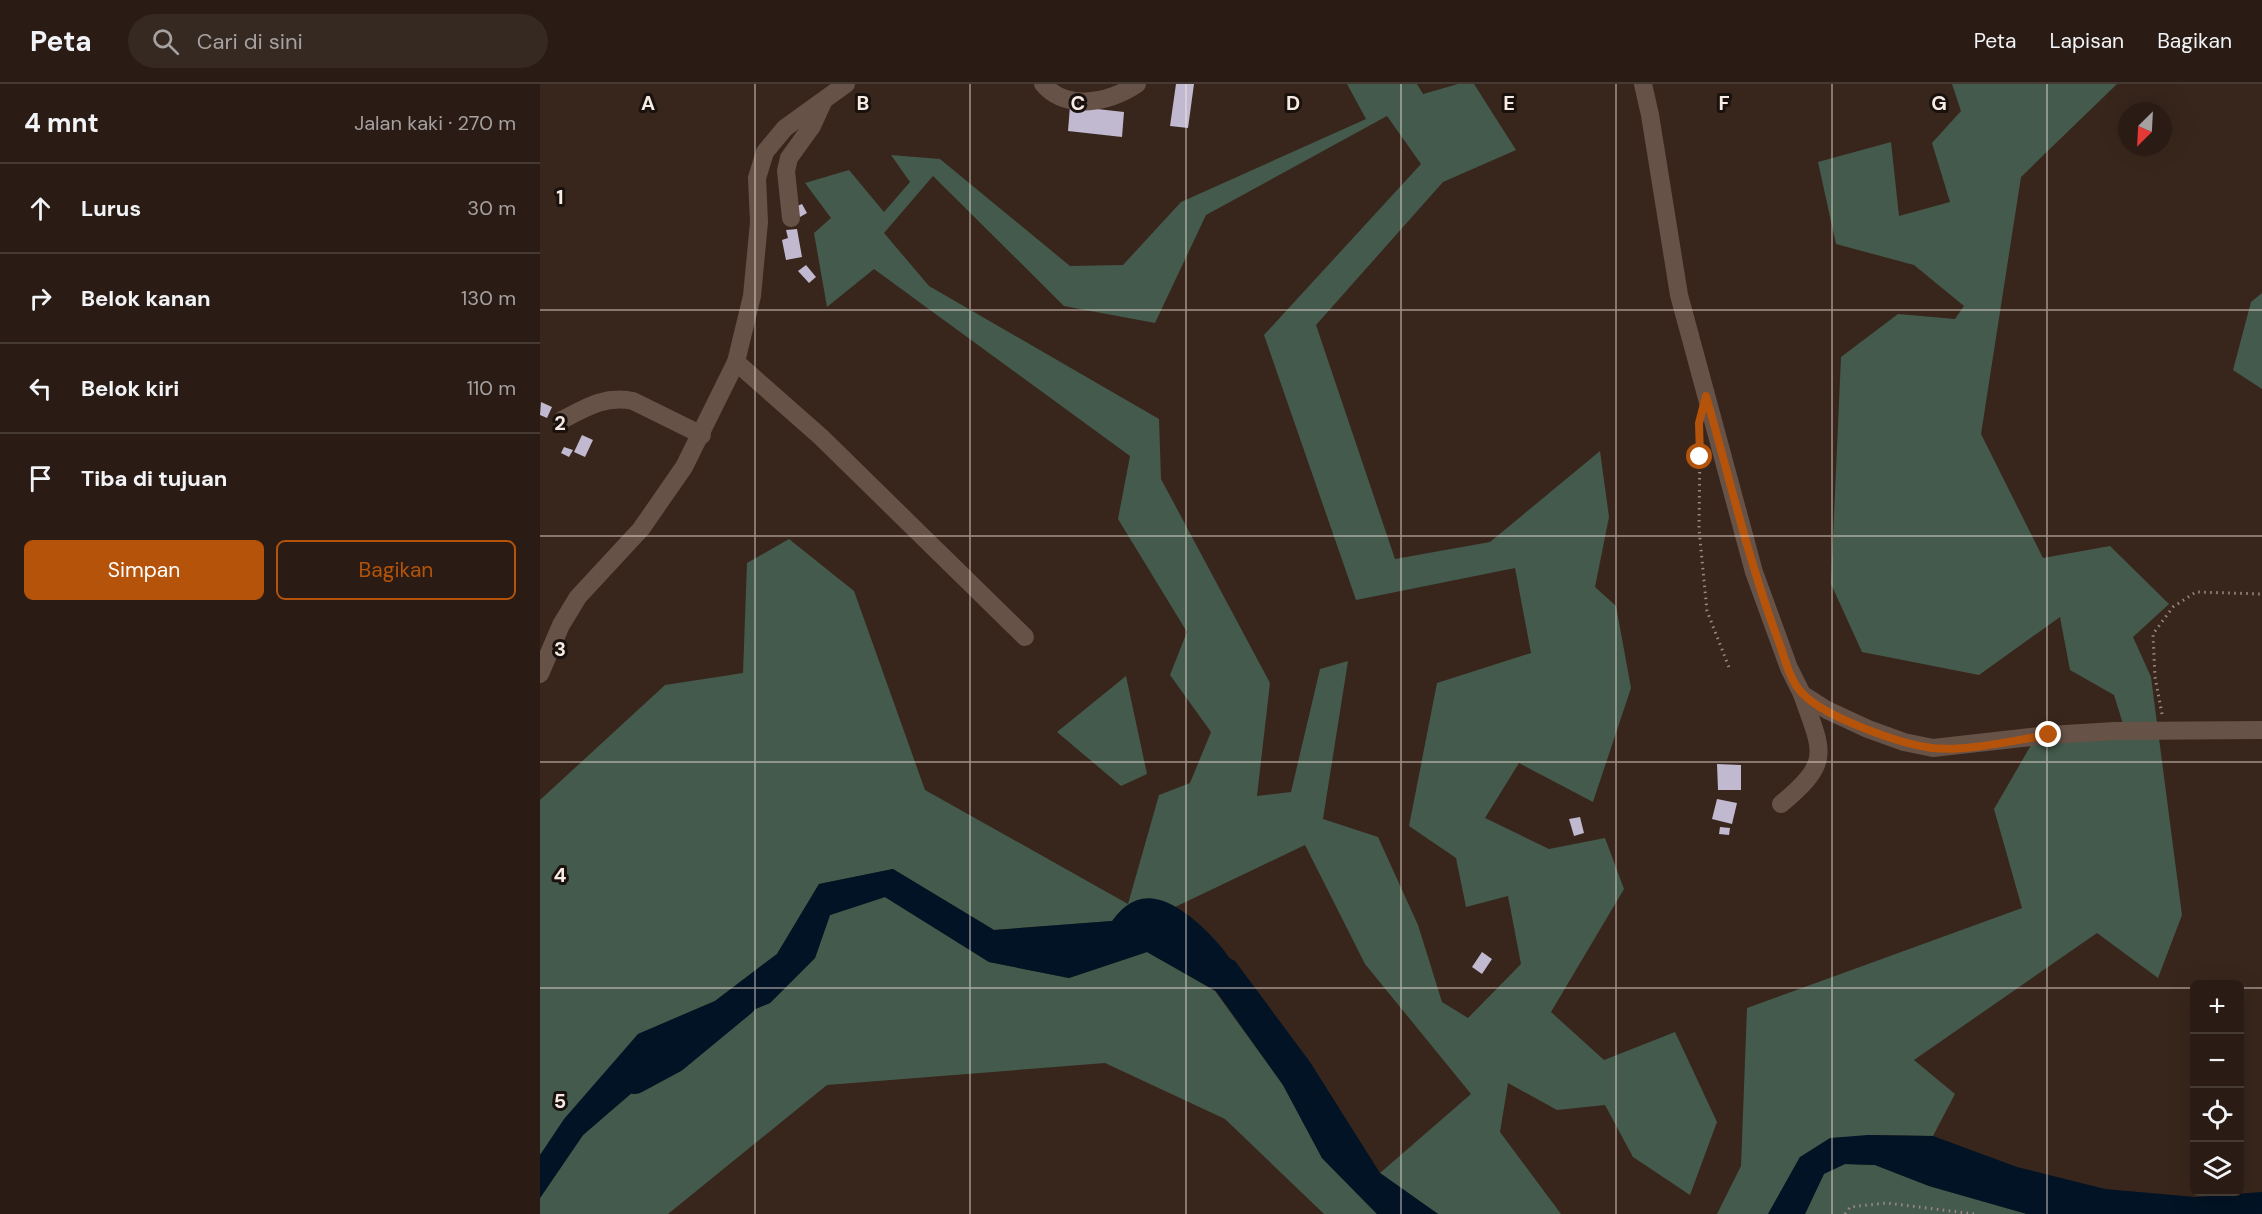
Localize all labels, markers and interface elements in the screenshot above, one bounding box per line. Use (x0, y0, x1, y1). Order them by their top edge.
search box (128, 14, 548, 68)
text: Peta (30, 23, 92, 60)
icon: search (149, 25, 182, 58)
text: Cari di sini (197, 27, 303, 56)
text: Peta (1974, 27, 2016, 55)
text: Lapisan (2049, 27, 2124, 55)
text: Bagikan (2157, 27, 2232, 55)
text: A (641, 90, 655, 116)
text: B (857, 90, 869, 116)
text: C (1071, 90, 1085, 116)
text: D (1286, 90, 1300, 116)
text: E (1503, 90, 1515, 116)
text: F (1718, 90, 1730, 116)
text: G (1931, 90, 1947, 116)
north arrow (2118, 102, 2172, 156)
text: 4 mnt (24, 106, 99, 140)
text: Jalan kaki · 270 m (354, 110, 516, 136)
text: 1 (556, 184, 564, 210)
icon: ahead (24, 192, 57, 225)
text: Lurus (81, 194, 141, 223)
text: 30 m (467, 195, 516, 221)
icon: right (24, 282, 57, 315)
text: Belok kanan (81, 284, 211, 313)
text: 130 m (461, 285, 516, 311)
icon: left (24, 372, 57, 405)
text: Belok kiri (81, 374, 179, 403)
text: 110 m (467, 375, 516, 401)
text: 2 (554, 410, 566, 436)
route start (1686, 443, 1712, 469)
icon: arrive (24, 462, 57, 495)
text: Tiba di tujuan (81, 464, 227, 493)
button: Simpan (24, 540, 264, 600)
button: Bagikan (276, 540, 516, 600)
text: 3 (554, 636, 566, 662)
route end (2035, 721, 2061, 747)
text: 4 (554, 862, 567, 888)
map controls (2190, 980, 2244, 1196)
button: + (2190, 980, 2244, 1034)
button: − (2190, 1034, 2244, 1088)
text: 5 (554, 1088, 566, 1114)
button: locate (2190, 1088, 2244, 1142)
button: layers (2190, 1142, 2244, 1196)

